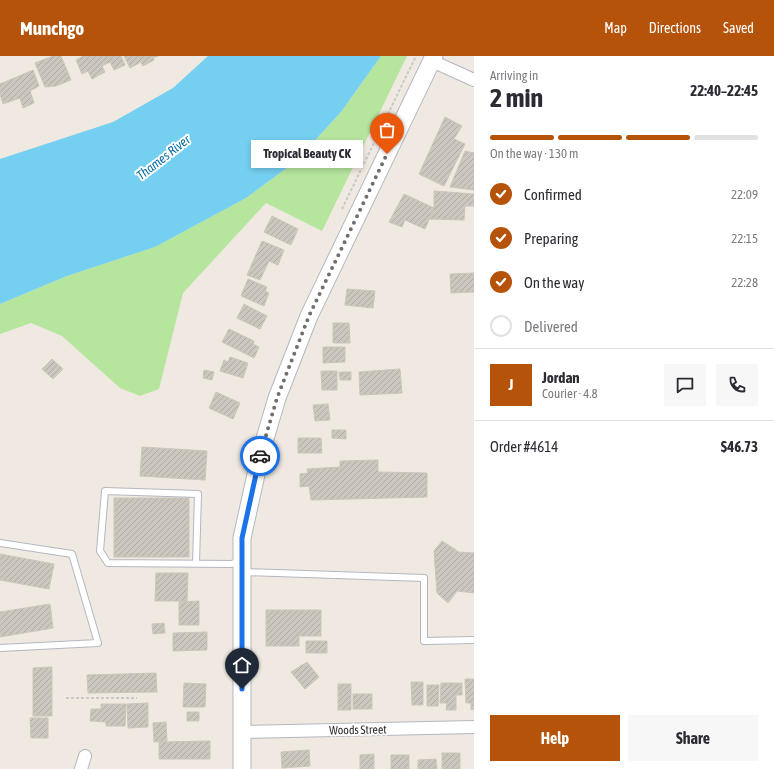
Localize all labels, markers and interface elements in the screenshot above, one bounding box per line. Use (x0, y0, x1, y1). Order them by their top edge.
text: Munchgo (20, 17, 84, 39)
text: Map (604, 20, 627, 36)
text: Directions (649, 20, 701, 36)
text: Saved (723, 20, 754, 36)
text: Arriving in (490, 68, 538, 83)
text: 22:40–22:45 (690, 82, 758, 99)
text: 2 min (490, 83, 543, 113)
pin (370, 113, 404, 154)
icon: bag (376, 119, 398, 141)
water label: Thames River (134, 131, 194, 183)
callout: Tropical Beauty CK (251, 140, 363, 168)
text: Tropical Beauty CK (263, 146, 351, 161)
text: On the way · 130 m (490, 146, 578, 161)
icon: check (490, 183, 512, 205)
text: Confirmed (524, 186, 582, 203)
text: 22:09 (731, 187, 758, 202)
icon: check (490, 227, 512, 249)
text: Preparing (524, 230, 578, 247)
text: 22:15 (731, 231, 758, 246)
icon: check (490, 271, 512, 293)
text: On the way (524, 274, 585, 291)
text: 22:28 (731, 275, 758, 290)
text: Delivered (524, 318, 578, 335)
button: chat (664, 364, 706, 406)
button: phone (716, 364, 758, 406)
text: Jordan (542, 369, 580, 386)
text: J (509, 376, 513, 393)
text: Courier · 4.8 (542, 386, 598, 401)
courier (240, 436, 280, 476)
text: Order #4614 (490, 438, 558, 455)
text: $46.73 (721, 438, 758, 455)
icon: car (249, 445, 271, 467)
pin (225, 648, 259, 689)
icon: home (231, 654, 253, 676)
button: Help (490, 715, 620, 761)
button: Share (628, 715, 758, 761)
street label: Woods Street (329, 722, 387, 738)

